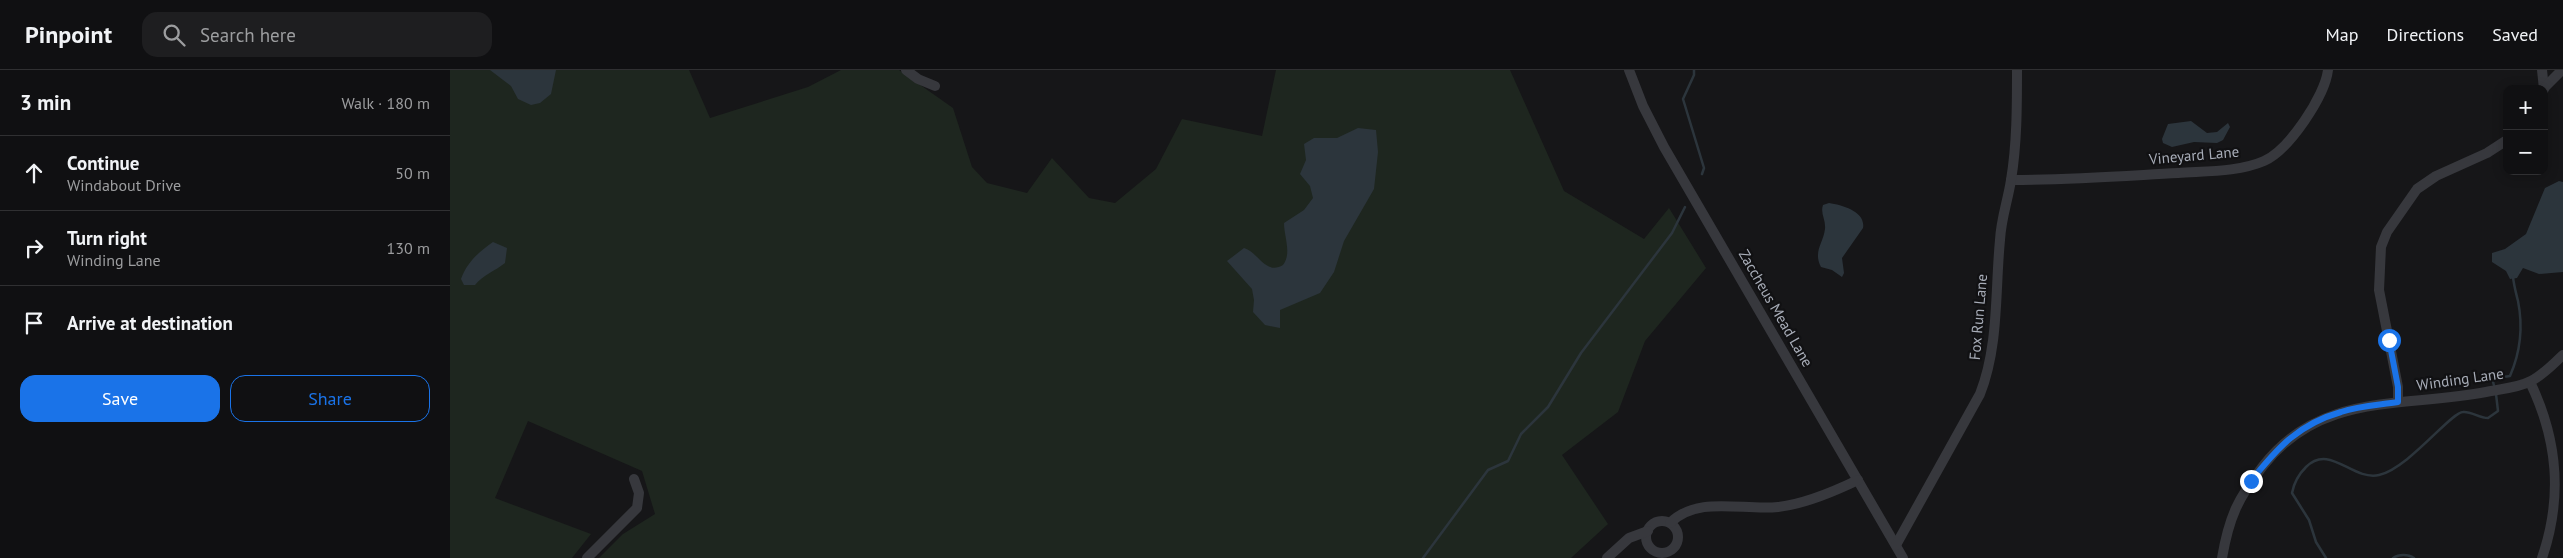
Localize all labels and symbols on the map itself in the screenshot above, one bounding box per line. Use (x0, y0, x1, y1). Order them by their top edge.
street label: Vineyard Lane (2147, 142, 2240, 168)
street label: Zaccheus Mead Lane (1735, 246, 1817, 370)
street label: Fox Run Lane (1965, 273, 1991, 361)
route start (2378, 329, 2401, 352)
street label: Winding Lane (2415, 363, 2505, 395)
route end (2240, 470, 2263, 493)

